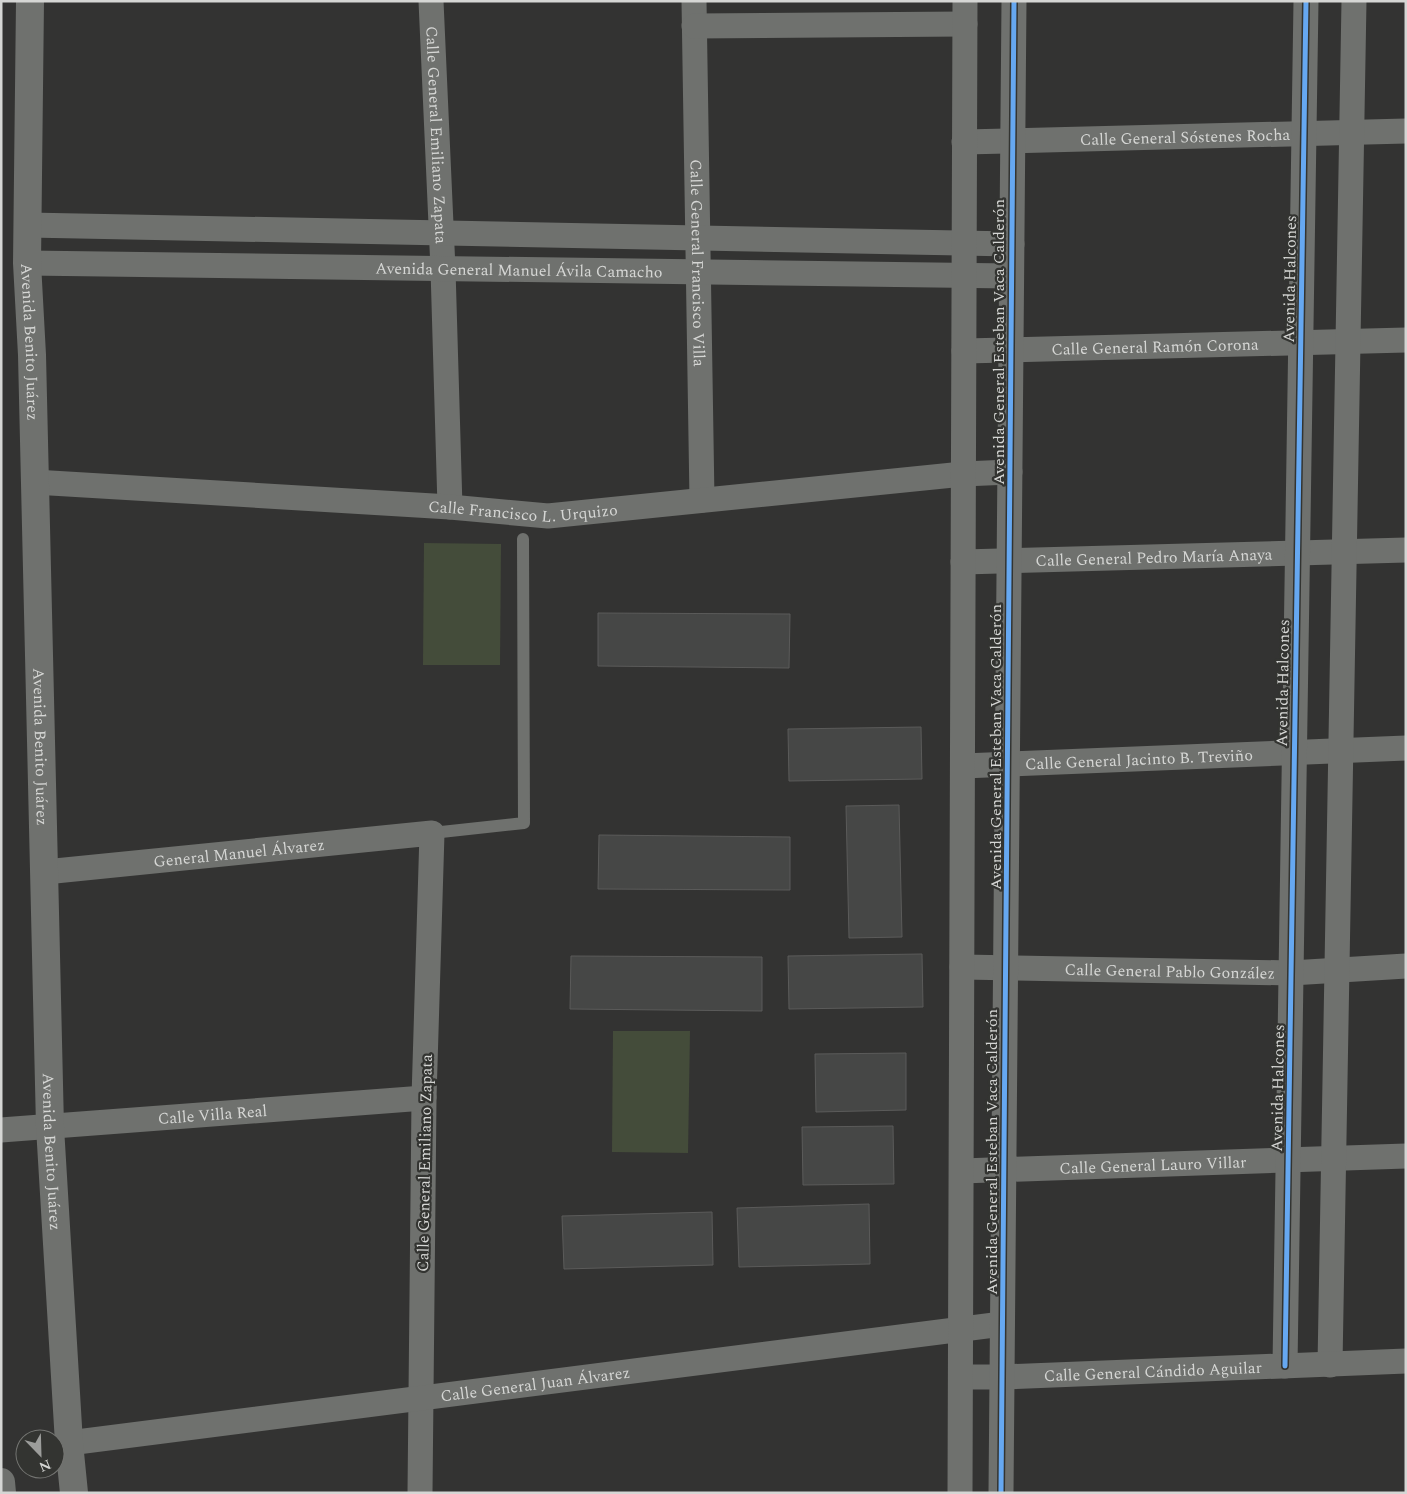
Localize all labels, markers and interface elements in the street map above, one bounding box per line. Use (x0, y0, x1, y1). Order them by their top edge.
street label: Calle General Emiliano Zapata (419, 25, 453, 245)
street label: Calle General Sóstenes Rocha (1079, 123, 1291, 152)
street label: Calle General Francisco Villa (684, 159, 711, 367)
street label: Avenida General Esteban Vaca Calderón (987, 199, 1011, 485)
street label: Avenida Halcones (1277, 215, 1303, 343)
street label: Avenida General Manuel Ávila Camacho (375, 257, 663, 284)
street label: Avenida Benito Juárez (14, 263, 45, 421)
street label: Calle General Ramón Corona (1051, 333, 1259, 362)
street label: Calle Francisco L. Urquizo (428, 495, 619, 529)
street label: Calle General Pedro María Anaya (1035, 543, 1273, 573)
street label: Avenida General Esteban Vaca Calderón (984, 604, 1008, 890)
street label: Avenida Halcones (1270, 619, 1296, 747)
street label: Avenida Benito Juárez (26, 668, 54, 826)
street label: Calle General Jacinto B. Treviño (1024, 743, 1253, 776)
street label: General Manuel Álvarez (152, 833, 326, 874)
street label: Calle General Pablo González (1064, 958, 1275, 986)
street label: Avenida General Esteban Vaca Calderón (980, 1009, 1004, 1295)
street label: Avenida Halcones (1265, 1024, 1291, 1152)
street label: Calle General Emiliano Zapata (411, 1054, 439, 1272)
street label: Avenida Benito Juárez (36, 1073, 67, 1231)
street label: Calle Villa Real (157, 1099, 268, 1131)
street label: Calle General Lauro Villar (1059, 1150, 1247, 1181)
street label: Calle General Cándido Aguilar (1043, 1356, 1262, 1388)
street label: Calle General Juan Álvarez (439, 1361, 632, 1409)
north arrow (15, 1429, 65, 1479)
text: N (36, 1454, 54, 1477)

